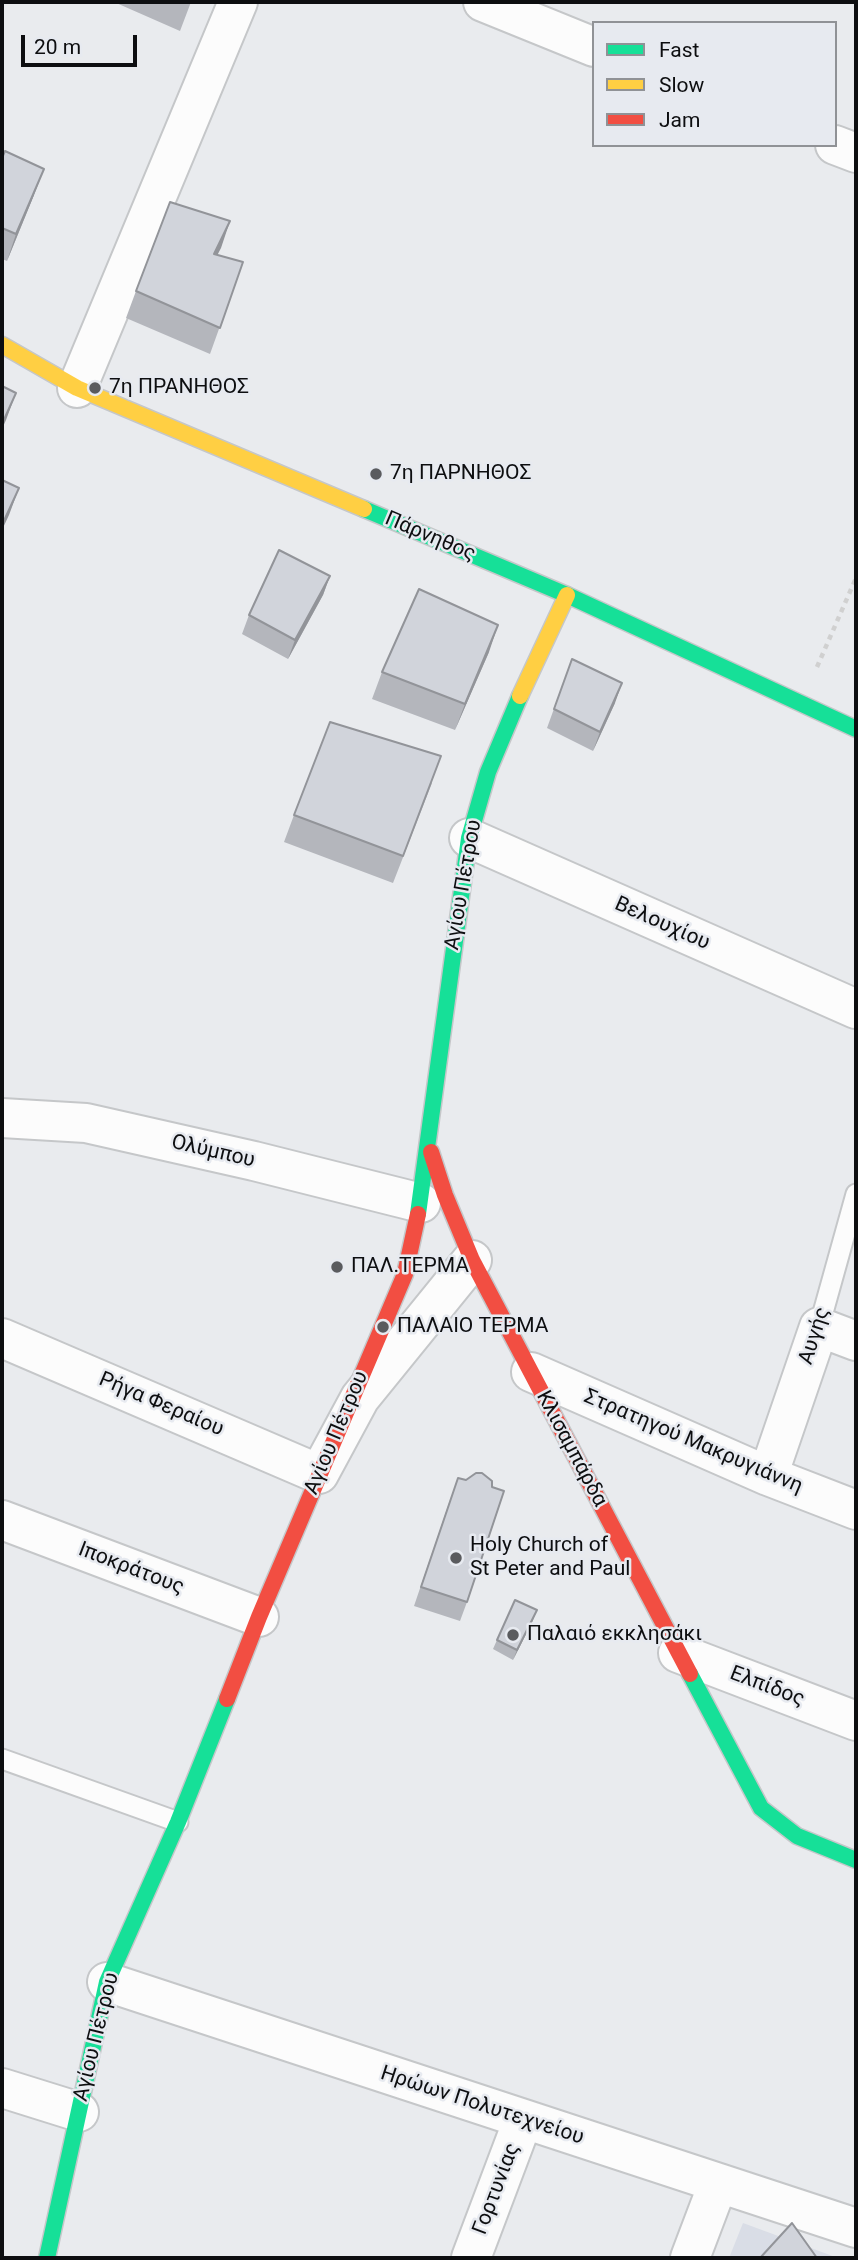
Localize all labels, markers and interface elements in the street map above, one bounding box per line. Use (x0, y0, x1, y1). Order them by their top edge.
scale bar (24, 21, 140, 65)
legend (592, 21, 837, 147)
text: 20 m (34, 35, 81, 59)
text: Fast (659, 38, 699, 62)
text: Slow (659, 73, 704, 97)
text: Jam (659, 108, 700, 132)
place label: 7η ΠΡΑΝΗΘΟΣ (109, 375, 249, 401)
marker: 7η ΠΡΑΝΗΘΟΣ (87, 380, 103, 396)
place label: 7η ΠΑΡΝΗΘΟΣ (390, 461, 531, 487)
marker: 7η ΠΑΡΝΗΘΟΣ (368, 466, 384, 482)
street label: Πάρνηθος (381, 507, 479, 567)
street label: Αγίου Πέτρου (440, 818, 488, 952)
street label: Βελουχίου (611, 892, 713, 956)
street label: Ολύμπου (169, 1130, 257, 1174)
place label: ΠΑΛ.ΤΕΡΜΑ (351, 1254, 469, 1280)
marker: ΠΑΛ.ΤΕΡΜΑ (329, 1259, 345, 1275)
street label: Αυγής (794, 1304, 836, 1368)
place label: ΠΑΛΑΙΟ ΤΕΡΜΑ (397, 1314, 548, 1340)
marker: ΠΑΛΑΙΟ ΤΕΡΜΑ (375, 1319, 391, 1335)
street label: Ρήγα Φεραίου (95, 1367, 227, 1443)
street label: Αγίου Πέτρου (300, 1367, 374, 1499)
street label: Στρατηγού Μακρυγιάννη (580, 1384, 806, 1500)
street label: Κλισαμπάρδα (530, 1387, 612, 1511)
place label: Holy Church of St Peter and Paul (470, 1533, 630, 1583)
street label: Ιποκράτους (75, 1537, 187, 1601)
marker: Holy Church of St Peter and Paul (448, 1550, 464, 1566)
place label: Παλαιό εκκλησάκι (527, 1622, 702, 1648)
marker: Παλαιό εκκλησάκι (505, 1627, 521, 1643)
street label: Ελπίδος (726, 1661, 808, 1713)
street label: Αγίου Πέτρου (69, 1970, 125, 2104)
street label: Ηρώων Πολυτεχνείου (377, 2061, 587, 2151)
street label: Γορτυνίας (468, 2140, 526, 2238)

